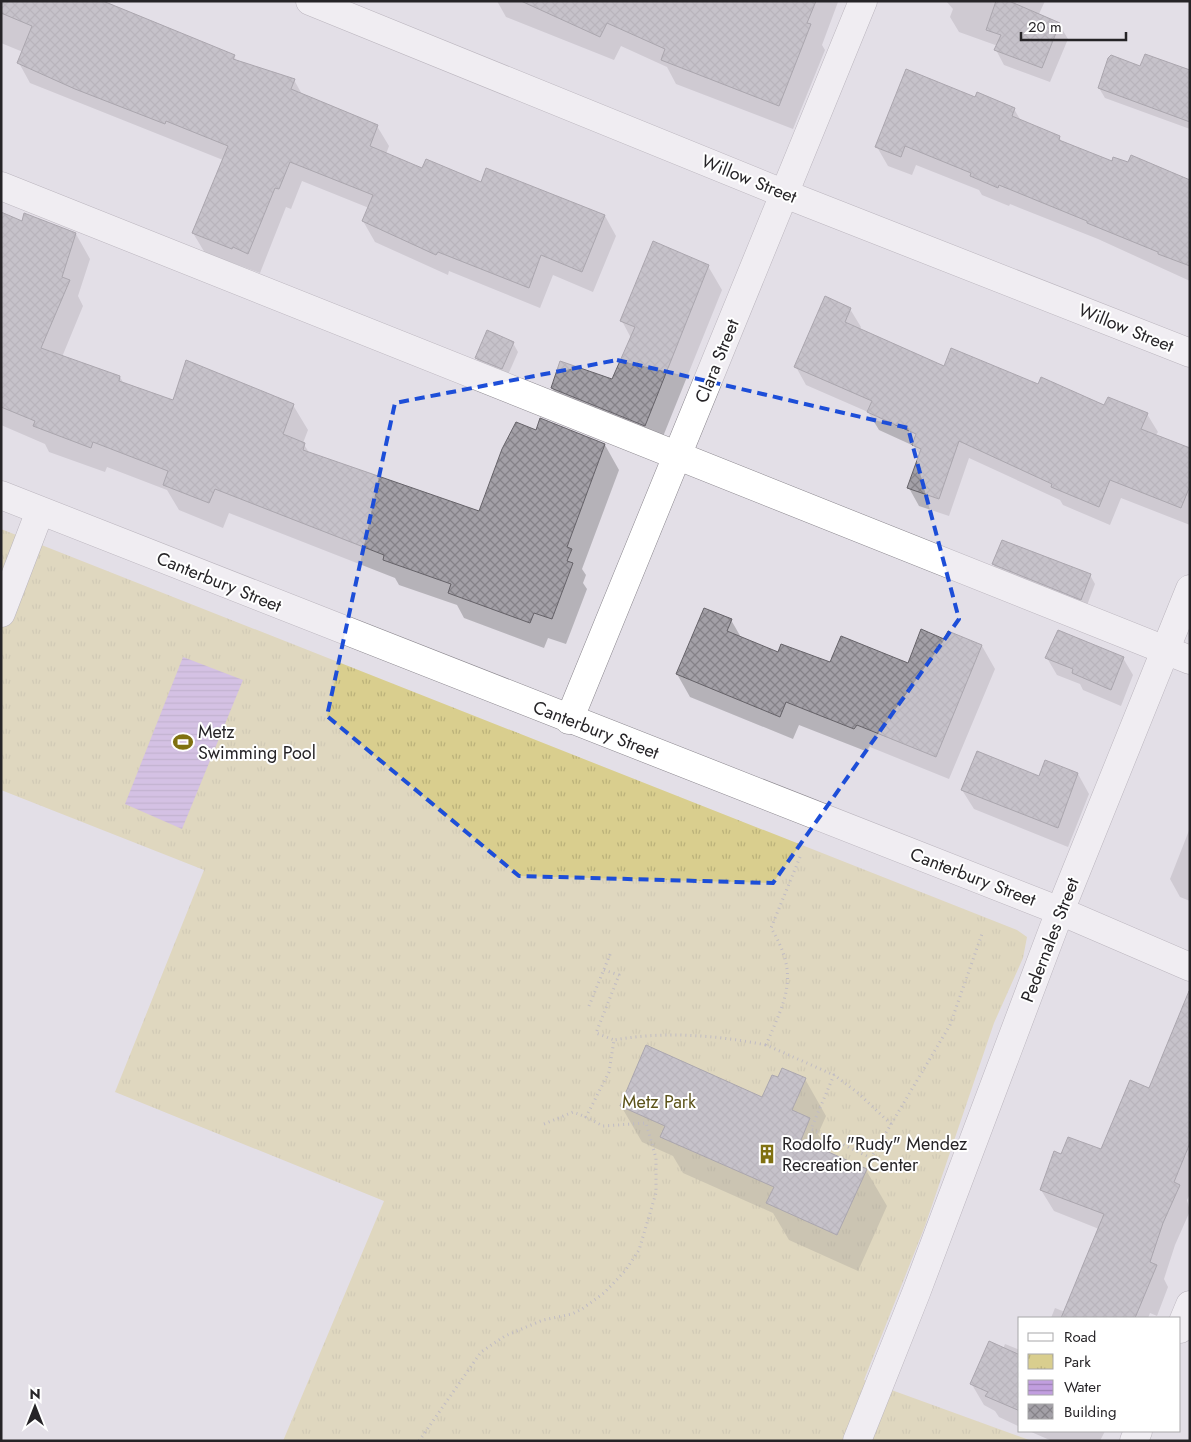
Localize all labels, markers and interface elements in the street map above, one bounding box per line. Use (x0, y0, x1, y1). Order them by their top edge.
scale bar (1021, 10, 1126, 42)
text: 20 m (1028, 16, 1062, 38)
street label: Willow Street (697, 148, 801, 210)
street label: Willow Street (1074, 297, 1178, 359)
street label: Clara Street (688, 315, 746, 407)
street label: Canterbury Street (153, 545, 286, 619)
street label: Canterbury Street (529, 694, 663, 766)
place label: Metz Swimming Pool (198, 719, 316, 766)
sports icon: Metz Swimming Pool (172, 731, 194, 753)
street label: Canterbury Street (906, 841, 1040, 913)
street label: Pedernales Street (1014, 873, 1086, 1006)
park label: Metz Park (622, 1089, 696, 1115)
place label: Rodolfo "Rudy" Mendez Recreation Center (782, 1131, 968, 1178)
building icon: Rodolfo "Rudy" Mendez Recreation Center (756, 1143, 778, 1165)
legend (1018, 1317, 1181, 1432)
text: Road (1064, 1326, 1096, 1348)
text: Park (1064, 1351, 1091, 1373)
text: Water (1064, 1376, 1102, 1398)
north arrow (10, 1382, 60, 1432)
text: N (29, 1384, 41, 1404)
text: Building (1064, 1401, 1116, 1423)

